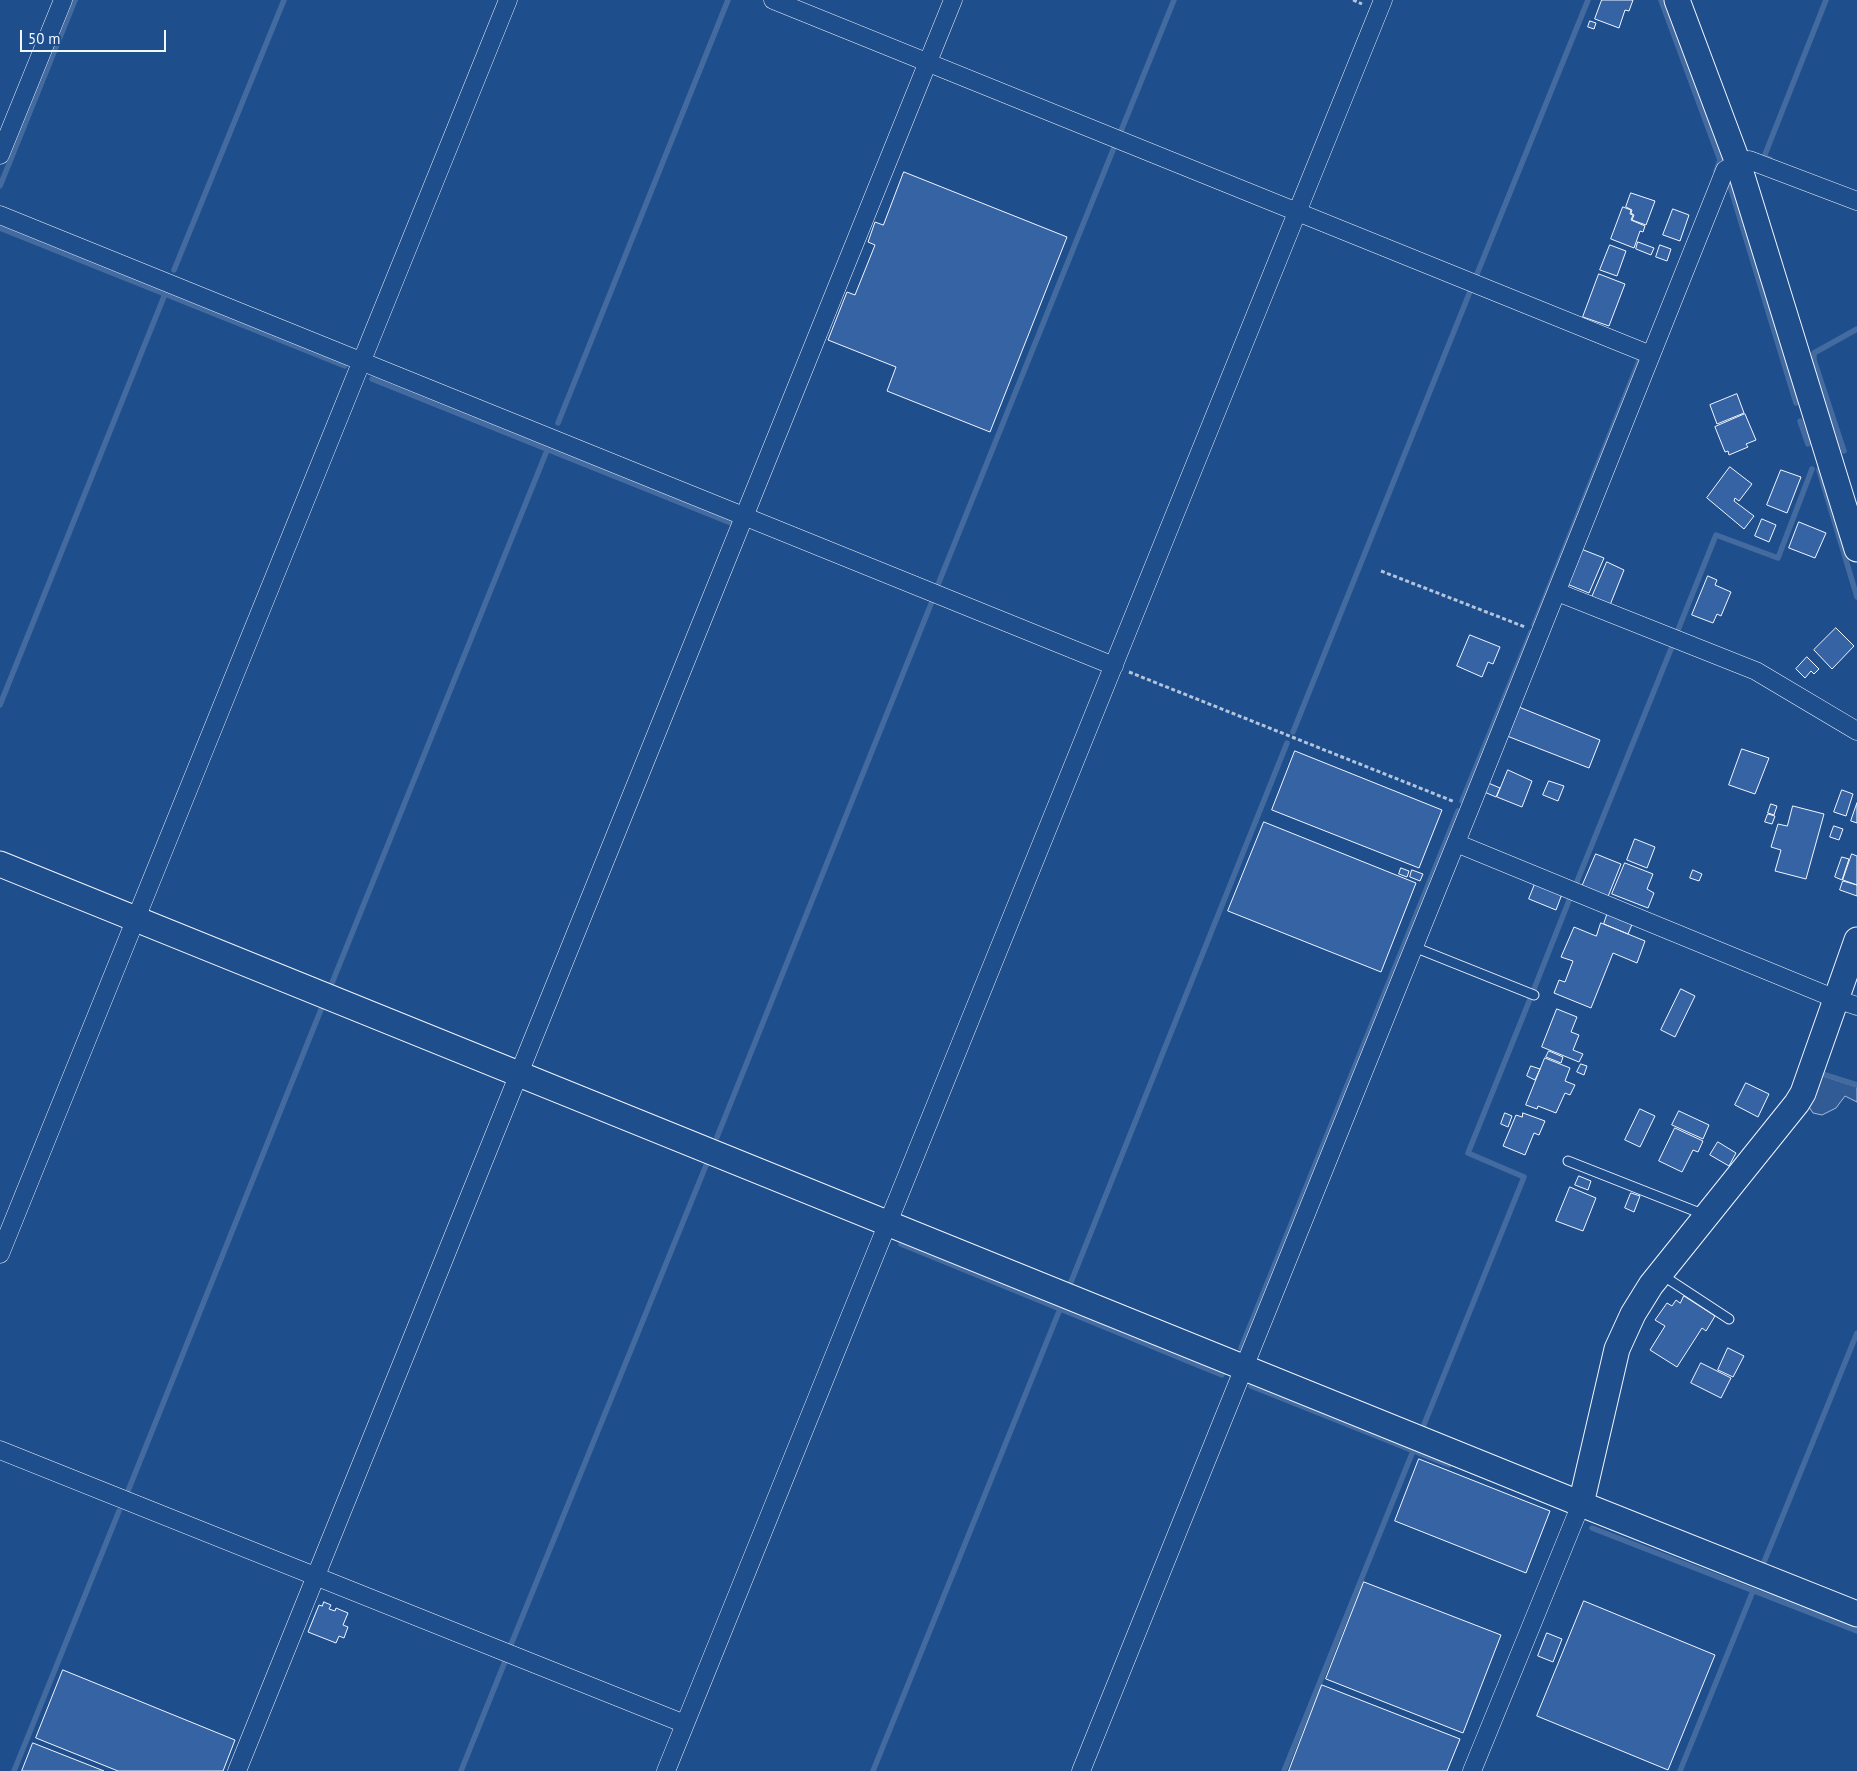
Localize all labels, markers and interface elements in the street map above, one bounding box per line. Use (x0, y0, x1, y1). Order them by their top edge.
scale bar (22, 20, 169, 52)
text: 50 m (28, 29, 61, 48)

